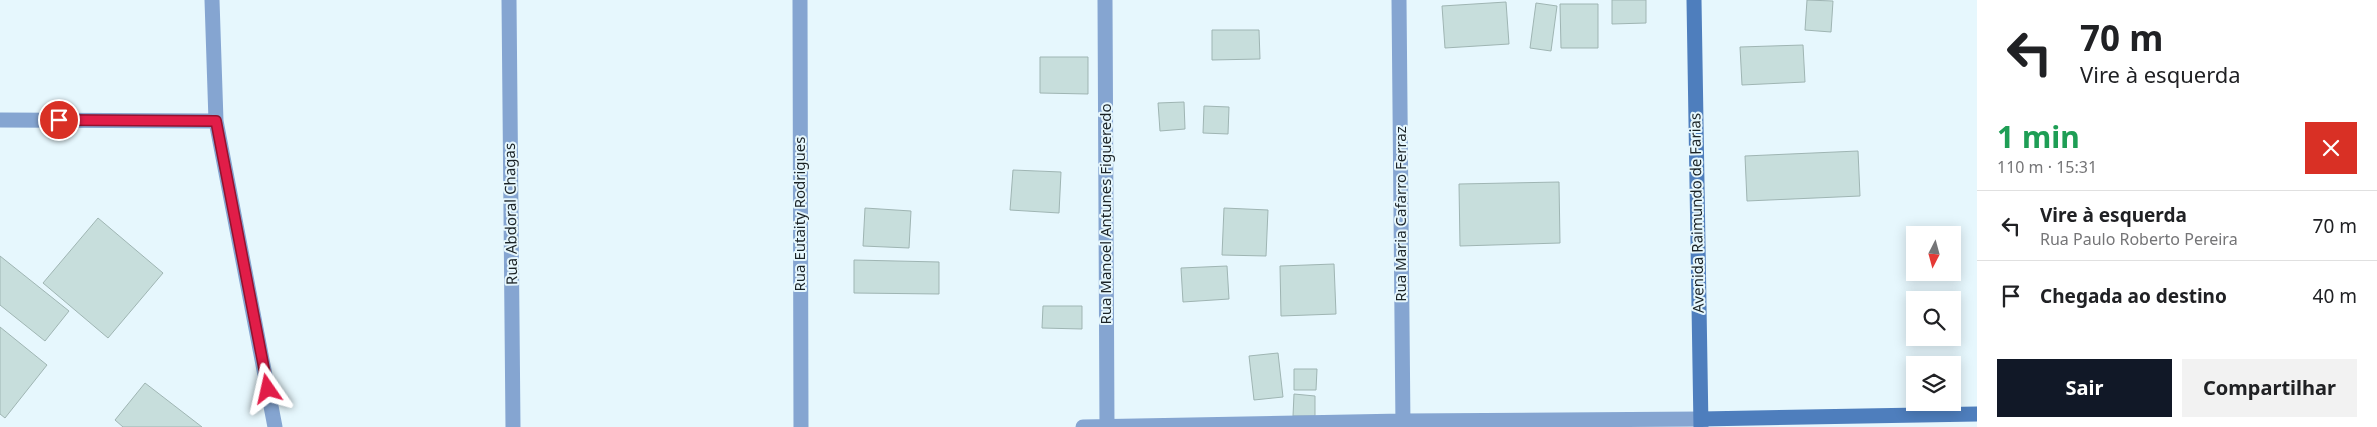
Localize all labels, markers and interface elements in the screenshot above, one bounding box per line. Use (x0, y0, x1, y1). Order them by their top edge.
text: 70 m (2080, 14, 2163, 61)
icon: left (1997, 20, 2062, 85)
text: Vire à esquerda (2080, 59, 2241, 89)
pin (38, 99, 80, 141)
street label: Rua Manoel Antunes Figueredo (1095, 103, 1115, 325)
icon: arrive (45, 106, 73, 134)
street label: Avenida Raimundo de Farias (1684, 113, 1708, 313)
text: 1 min (1997, 116, 2080, 157)
button: close (2305, 122, 2357, 174)
street label: Rua Maria Cafarro Ferraz (1390, 126, 1410, 302)
street label: Rua Eutaity Rodrigues (789, 136, 809, 292)
street label: Rua Abdoral Chagas (499, 143, 521, 285)
text: 110 m · 15:31 (1997, 156, 2097, 178)
text: Vire à esquerda (2040, 202, 2187, 228)
icon: left (1997, 212, 2025, 240)
text: 70 m (2313, 213, 2357, 239)
north arrow (1906, 226, 1961, 281)
map controls (1906, 226, 1961, 411)
text: Rua Paulo Roberto Pereira (2040, 228, 2238, 250)
icon: arrive (1997, 282, 2025, 310)
text: Chegada ao destino (2040, 283, 2227, 309)
text: 40 m (2313, 283, 2357, 309)
button: search (1906, 291, 1961, 346)
button: layers (1906, 356, 1961, 411)
button: Sair (1997, 359, 2172, 417)
button: Compartilhar (2182, 359, 2357, 417)
position arrow (241, 362, 293, 414)

